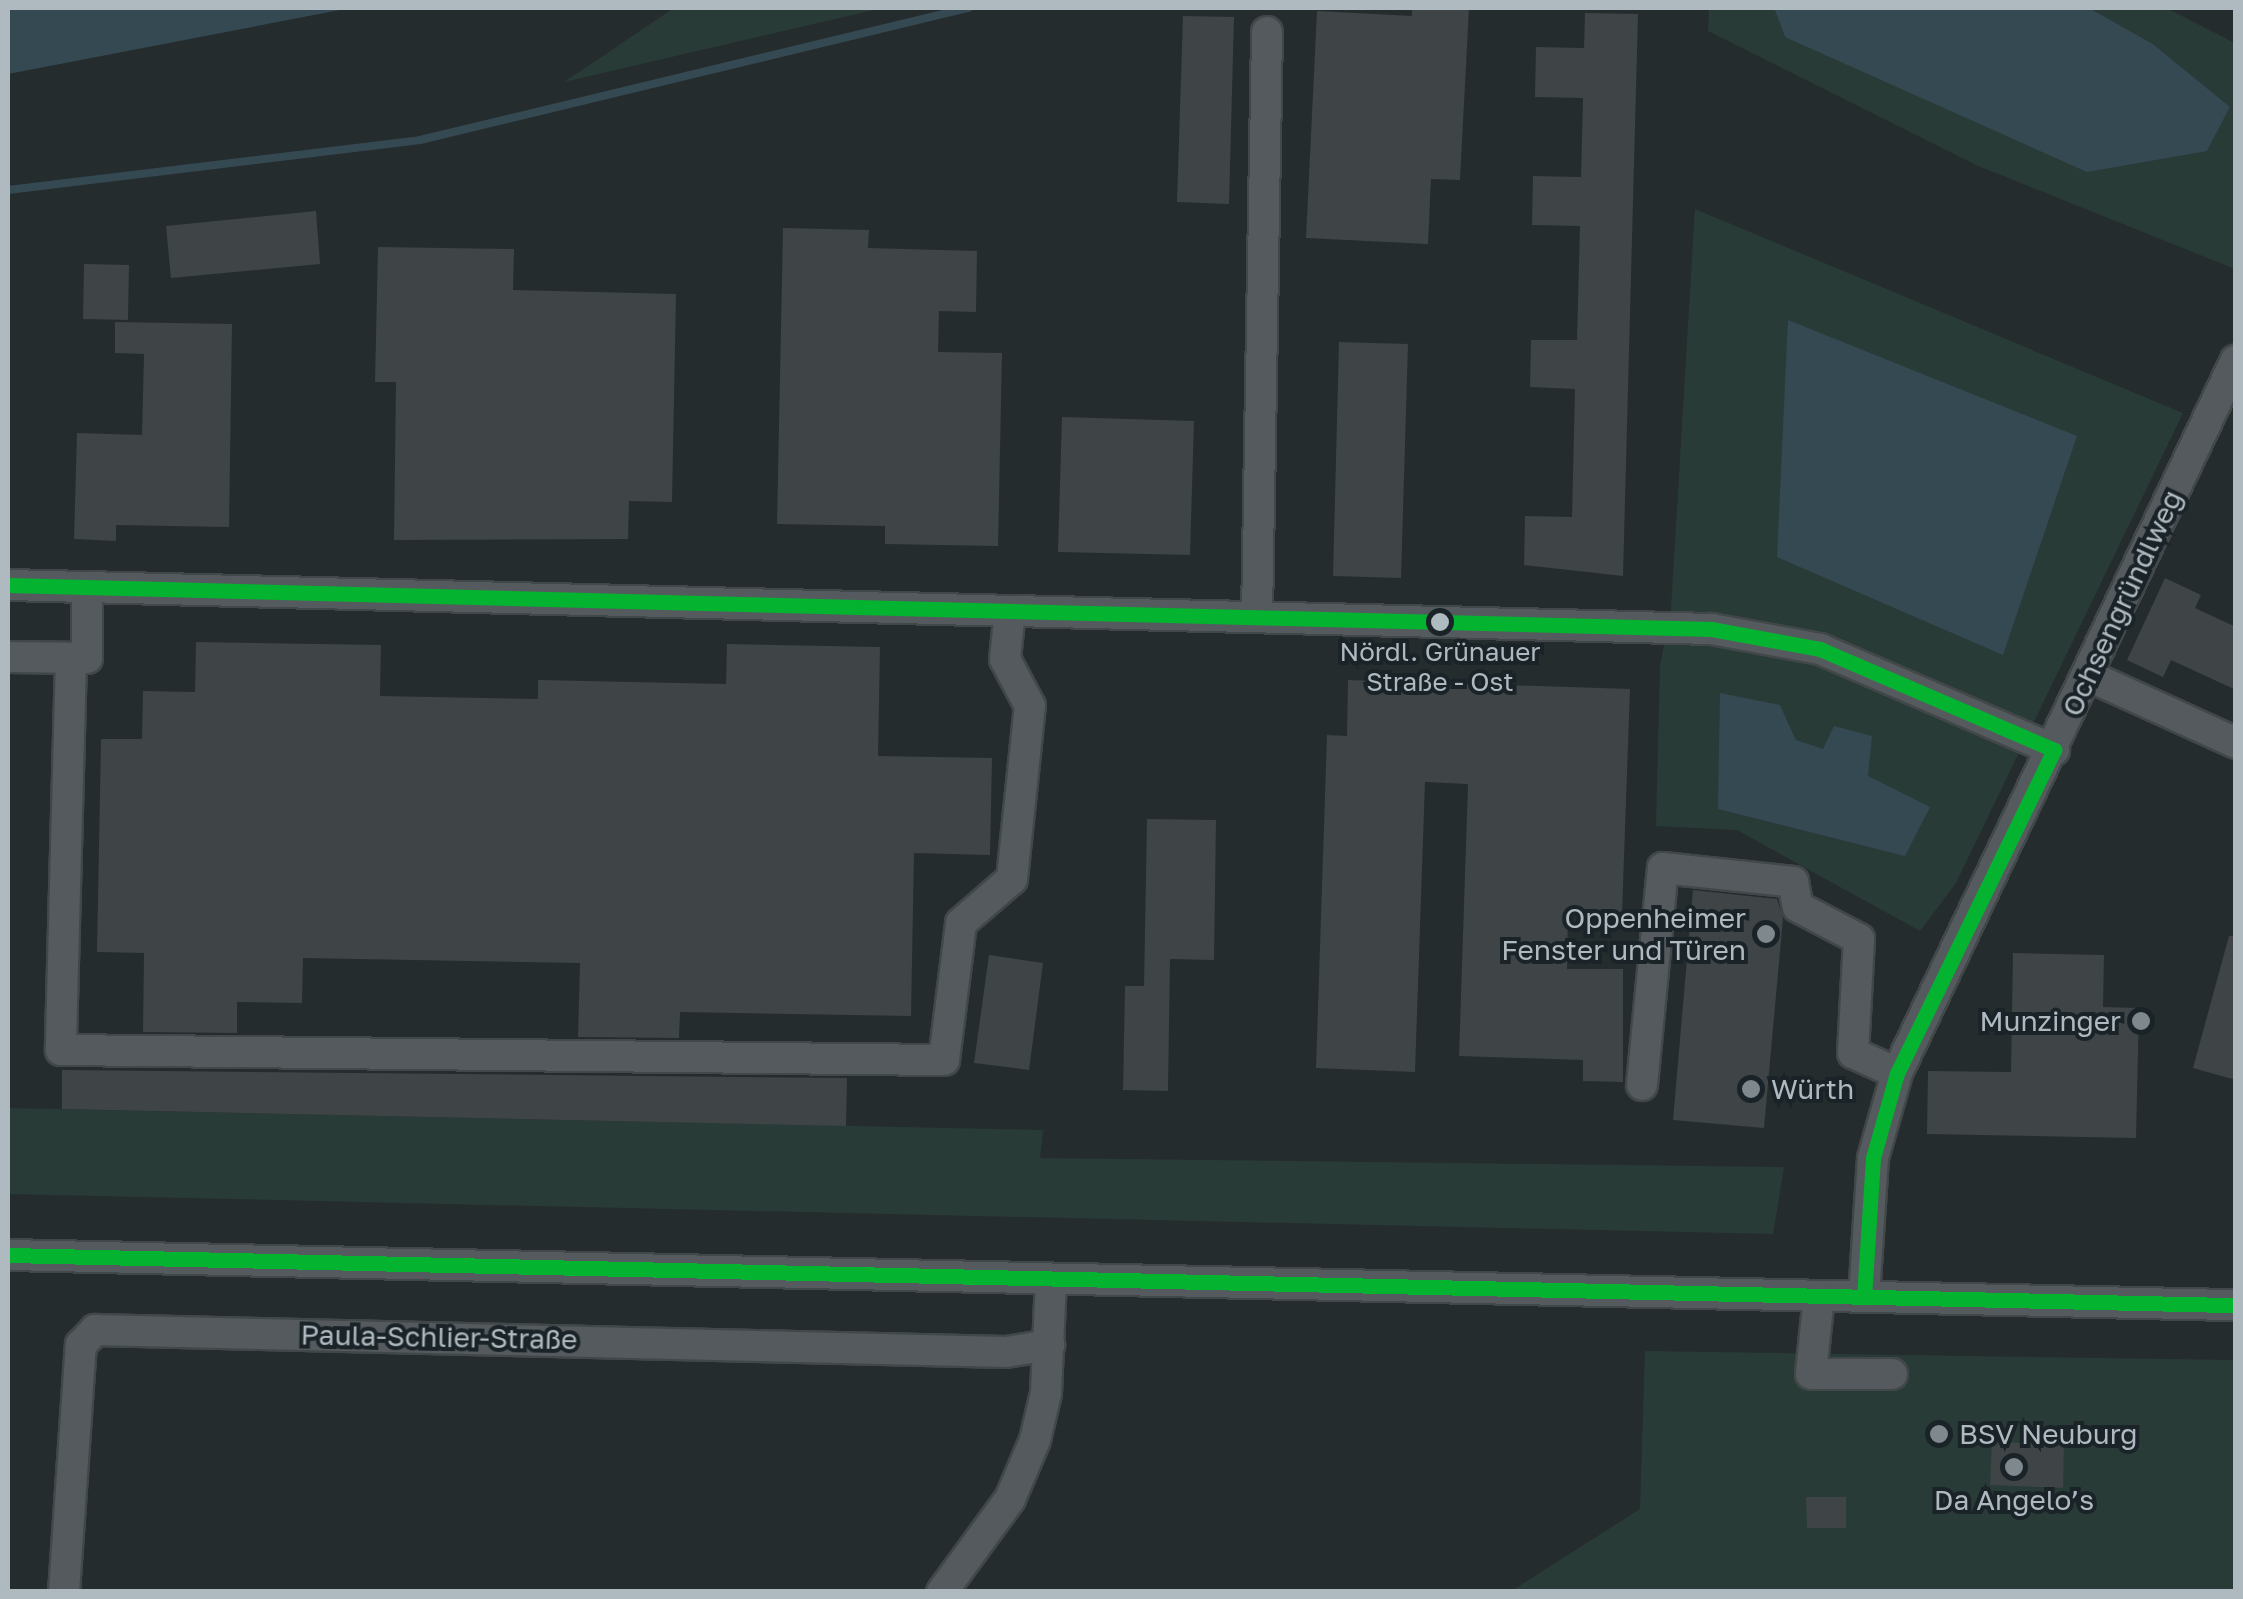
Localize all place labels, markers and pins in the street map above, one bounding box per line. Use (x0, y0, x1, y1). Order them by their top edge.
marker: Nördl. Grünauer Straße - Ost (1430, 612, 1450, 632)
place label: Nördl. Grünauer Straße - Ost (1340, 636, 1540, 698)
place label: Oppenheimer Fenster und Türen (1501, 901, 1746, 967)
marker: Oppenheimer Fenster und Türen (1755, 923, 1777, 945)
place label: Munzinger (1979, 1004, 2121, 1038)
marker: Munzinger (2130, 1010, 2152, 1032)
place label: Würth (1771, 1072, 1854, 1106)
marker: Würth (1740, 1078, 1762, 1100)
place label: BSV Neuburg (1959, 1417, 2137, 1451)
marker: BSV Neuburg (1928, 1423, 1950, 1445)
marker: Da Angelo’s (2003, 1456, 2025, 1478)
place label: Da Angelo’s (1934, 1483, 2094, 1517)

